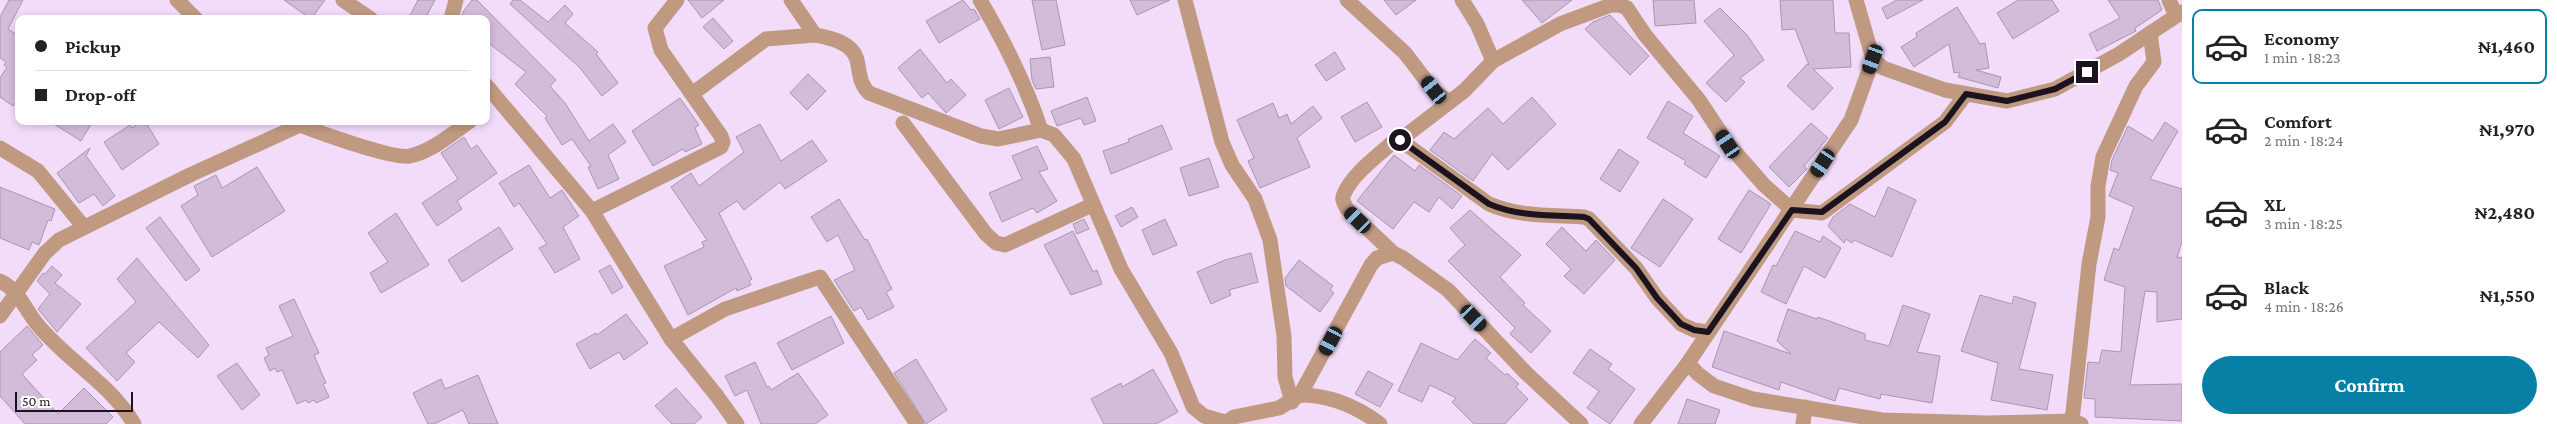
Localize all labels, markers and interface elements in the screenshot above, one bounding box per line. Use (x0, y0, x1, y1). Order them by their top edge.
icon: car (2204, 24, 2249, 69)
text: Economy (2264, 28, 2339, 49)
text: Pickup (65, 36, 121, 57)
text: ₦1,460 (2478, 36, 2535, 57)
car (1860, 42, 1885, 76)
text: 1 min · 18:23 (2264, 49, 2341, 66)
route end (2076, 61, 2098, 83)
car (1418, 74, 1449, 106)
text: Drop-off (65, 84, 136, 105)
icon: car (2204, 107, 2249, 152)
text: Comfort (2264, 111, 2332, 132)
text: ₦1,970 (2479, 119, 2535, 140)
car (1713, 127, 1742, 161)
route start (1389, 129, 1411, 151)
text: 2 min · 18:24 (2264, 132, 2343, 149)
car (1808, 146, 1837, 180)
icon: car (2204, 190, 2249, 235)
text: XL (2264, 194, 2286, 215)
text: ₦2,480 (2475, 202, 2535, 223)
car (1342, 204, 1374, 236)
text: 3 min · 18:25 (2264, 215, 2343, 232)
icon: car (2204, 273, 2249, 318)
text: Black (2264, 277, 2309, 298)
text: ₦1,550 (2480, 285, 2535, 306)
text: 4 min · 18:26 (2264, 298, 2344, 315)
car (1458, 302, 1489, 334)
car (1317, 324, 1344, 358)
button: Confirm (2202, 356, 2537, 414)
scale bar (15, 389, 132, 412)
text: 50 m (22, 393, 50, 409)

